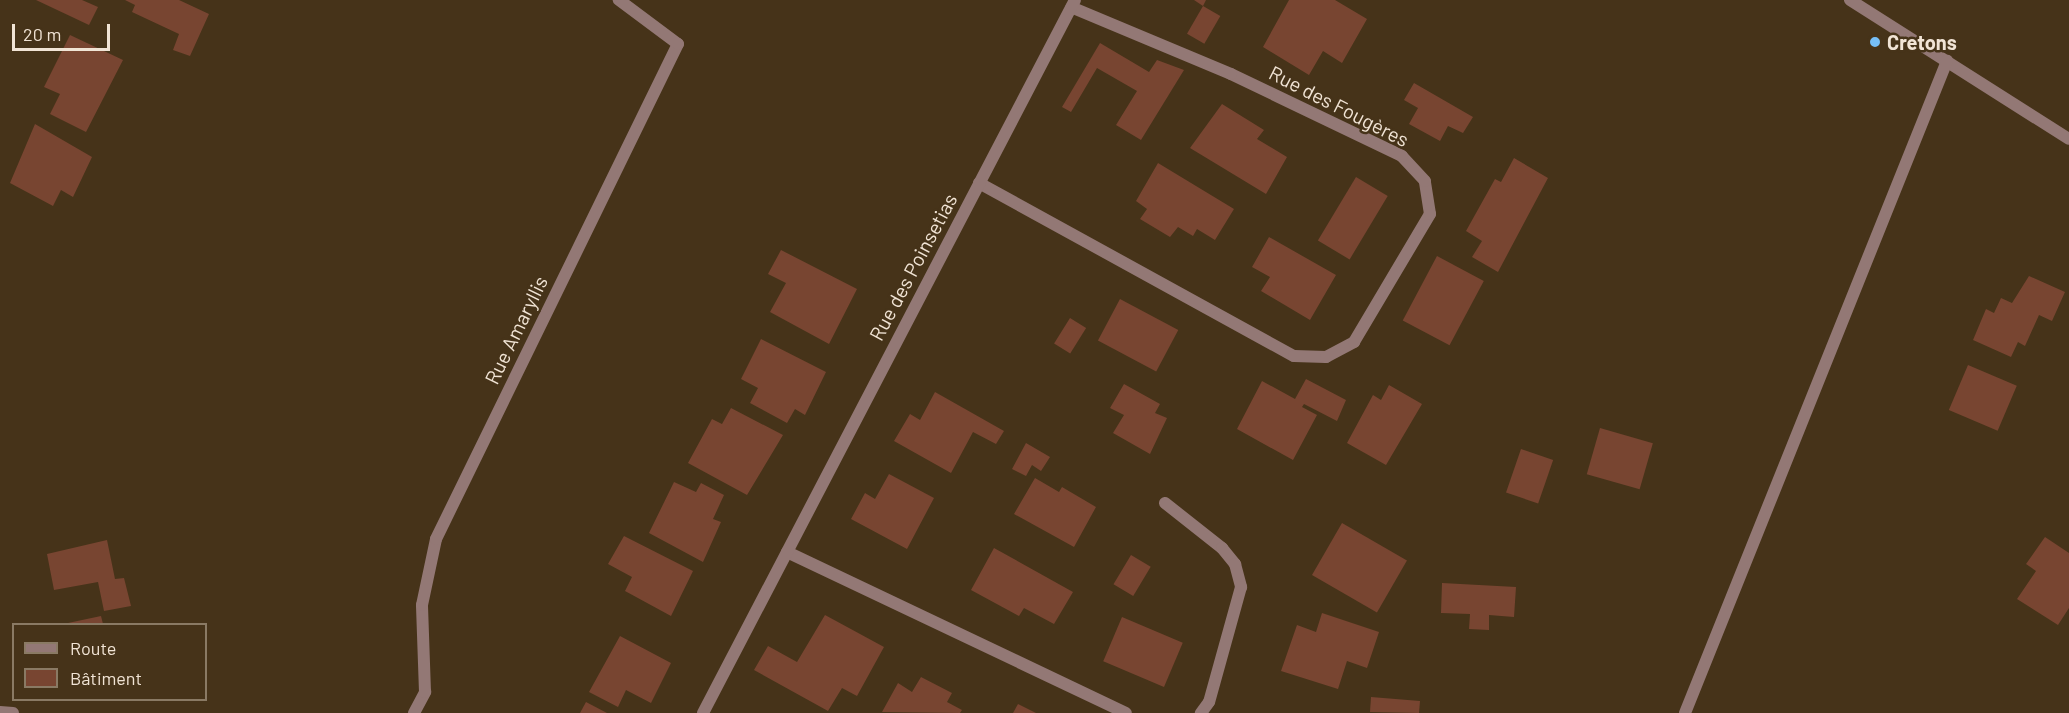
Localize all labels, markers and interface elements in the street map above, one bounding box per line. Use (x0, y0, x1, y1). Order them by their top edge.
scale bar (15, 12, 112, 50)
text: 20 m (23, 23, 61, 45)
place label: Cretons (1887, 30, 1957, 54)
marker: Cretons (1868, 35, 1882, 49)
street label: Rue des Fougères (1265, 60, 1413, 152)
street label: Rue des Poinsetias (864, 189, 962, 345)
street label: Rue Amaryllis (479, 272, 553, 388)
legend (12, 623, 207, 701)
text: Route (70, 637, 116, 659)
text: Bâtiment (70, 667, 142, 689)

